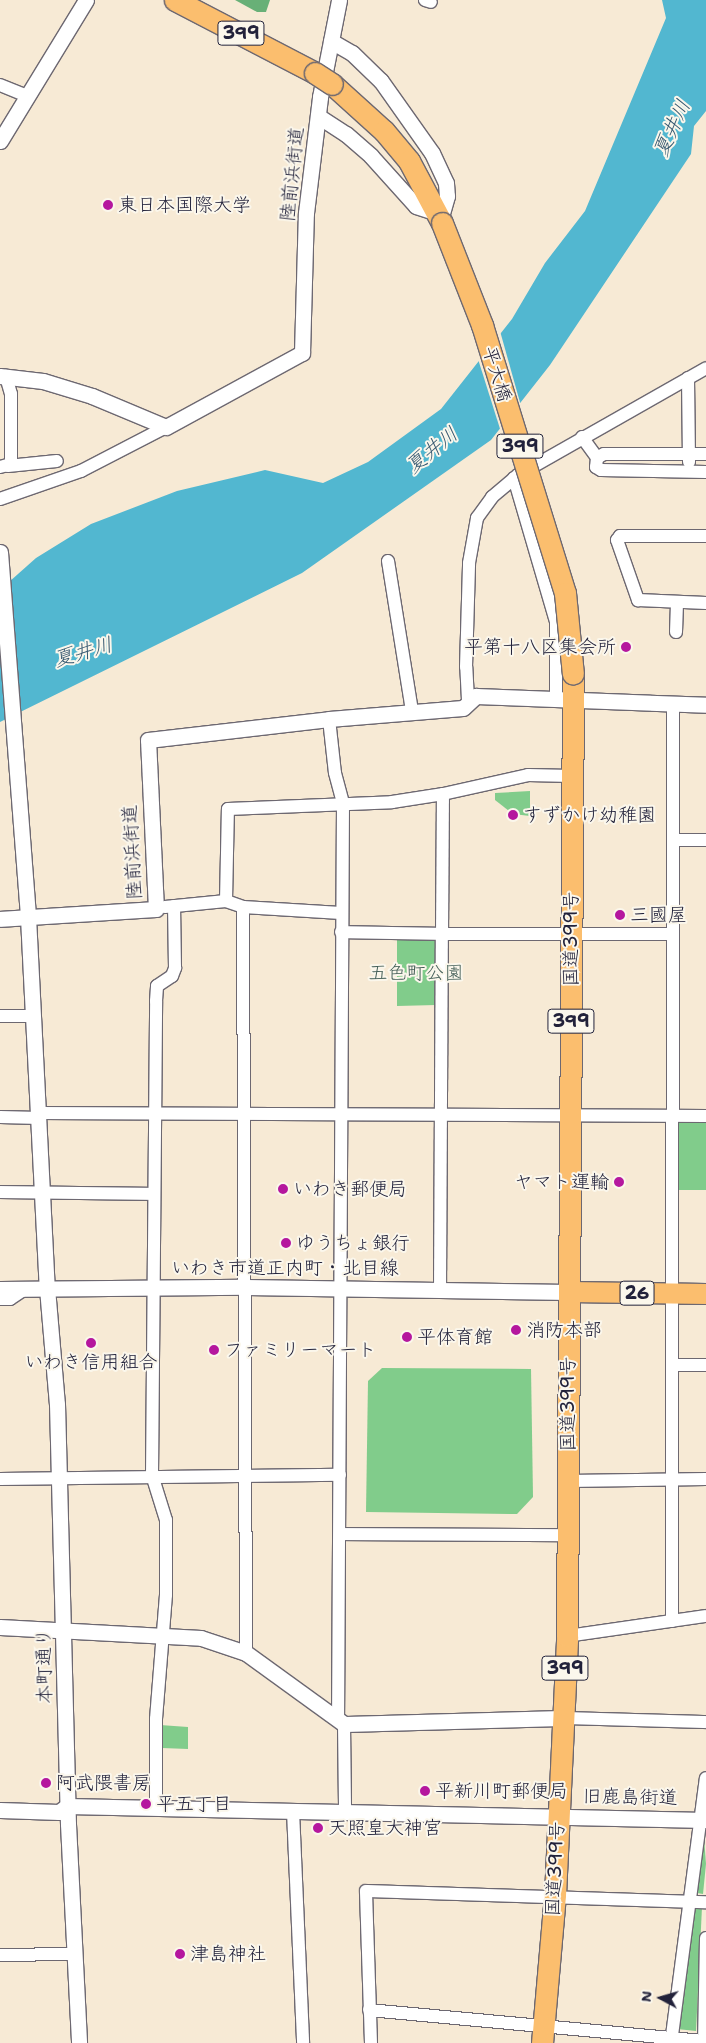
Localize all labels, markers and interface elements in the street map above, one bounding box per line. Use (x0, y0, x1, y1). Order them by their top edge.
road number: 399 (217, 17, 265, 48)
water label: 夏井川 (648, 96, 696, 160)
street label: 陸前浜街道 (276, 126, 308, 222)
place label: 東日本国際大学 (118, 194, 251, 216)
marker: 東日本国際大学 (102, 199, 114, 211)
street label: 平大橋 (478, 343, 516, 405)
water label: 夏井川 (401, 422, 463, 478)
road number: 399 (496, 431, 544, 462)
water label: 夏井川 (51, 632, 115, 672)
place label: 平第十八区集会所 (464, 636, 616, 658)
marker: 平第十八区集会所 (620, 641, 632, 653)
street label: 陸前浜街道 (118, 804, 146, 900)
place label: すずかけ幼稚園 (523, 804, 656, 826)
marker: すずかけ幼稚園 (507, 809, 519, 821)
street label: 国道399号 (560, 891, 582, 987)
place label: 三國屋 (630, 904, 687, 926)
marker: 三國屋 (614, 909, 626, 921)
park label: 五色町公園 (369, 962, 463, 984)
road number: 399 (547, 1006, 595, 1036)
place label: ヤマト運輸 (514, 1171, 609, 1193)
marker: ヤマト運輸 (613, 1176, 625, 1188)
place label: いわき郵便局 (293, 1178, 407, 1200)
marker: いわき郵便局 (277, 1183, 289, 1195)
place label: ゆうちょ銀行 (296, 1232, 410, 1254)
marker: ゆうちょ銀行 (280, 1237, 292, 1249)
street label: いわき市道正内町・北目線 (171, 1257, 399, 1279)
road number: 26 (620, 1278, 654, 1309)
place label: 消防本部 (526, 1319, 602, 1341)
marker: 消防本部 (510, 1324, 522, 1336)
place label: 平体育館 (417, 1326, 493, 1348)
marker: 平体育館 (401, 1331, 413, 1343)
marker: いわき信用組合 (85, 1337, 97, 1349)
place label: ファミリーマート (224, 1339, 376, 1361)
marker: ファミリーマート (208, 1344, 220, 1356)
place label: いわき信用組合 (25, 1351, 157, 1373)
street label: 国道399号 (557, 1356, 579, 1452)
street label: 本町通り (32, 1628, 56, 1704)
road number: 399 (541, 1652, 589, 1684)
place label: 阿武隈書房 (56, 1772, 151, 1794)
marker: 阿武隈書房 (40, 1777, 52, 1789)
place label: 平新川町郵便局 (435, 1780, 568, 1802)
marker: 平新川町郵便局 (419, 1785, 431, 1797)
street label: 旧鹿島街道 (582, 1785, 678, 1809)
place label: 平五丁目 (156, 1793, 232, 1815)
marker: 平五丁目 (140, 1798, 152, 1810)
place label: 天照皇大神宮 (328, 1817, 442, 1839)
street label: 国道399号 (541, 1821, 569, 1917)
marker: 天照皇大神宮 (312, 1822, 324, 1834)
place label: 津島神社 (190, 1943, 266, 1965)
marker: 津島神社 (174, 1948, 186, 1960)
north arrow (636, 1973, 686, 2023)
text: N (637, 1990, 656, 2003)

